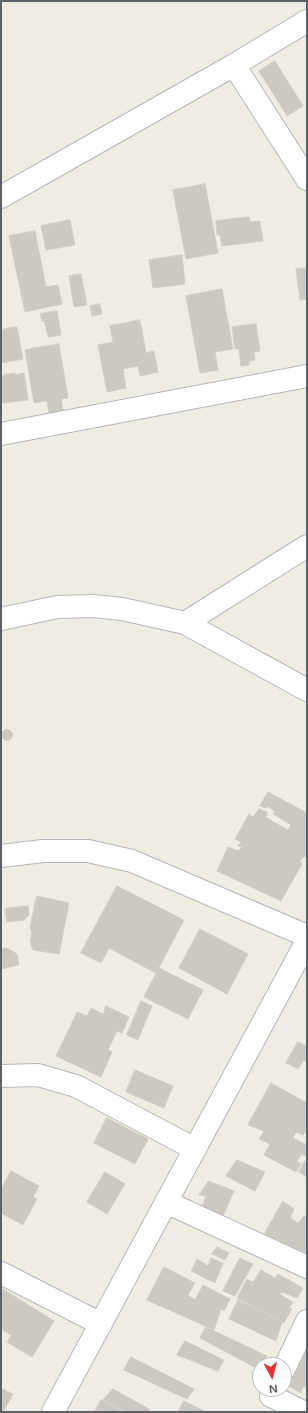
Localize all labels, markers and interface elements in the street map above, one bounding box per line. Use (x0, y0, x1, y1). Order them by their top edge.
north arrow (252, 1357, 292, 1397)
text: N (268, 1381, 279, 1395)

